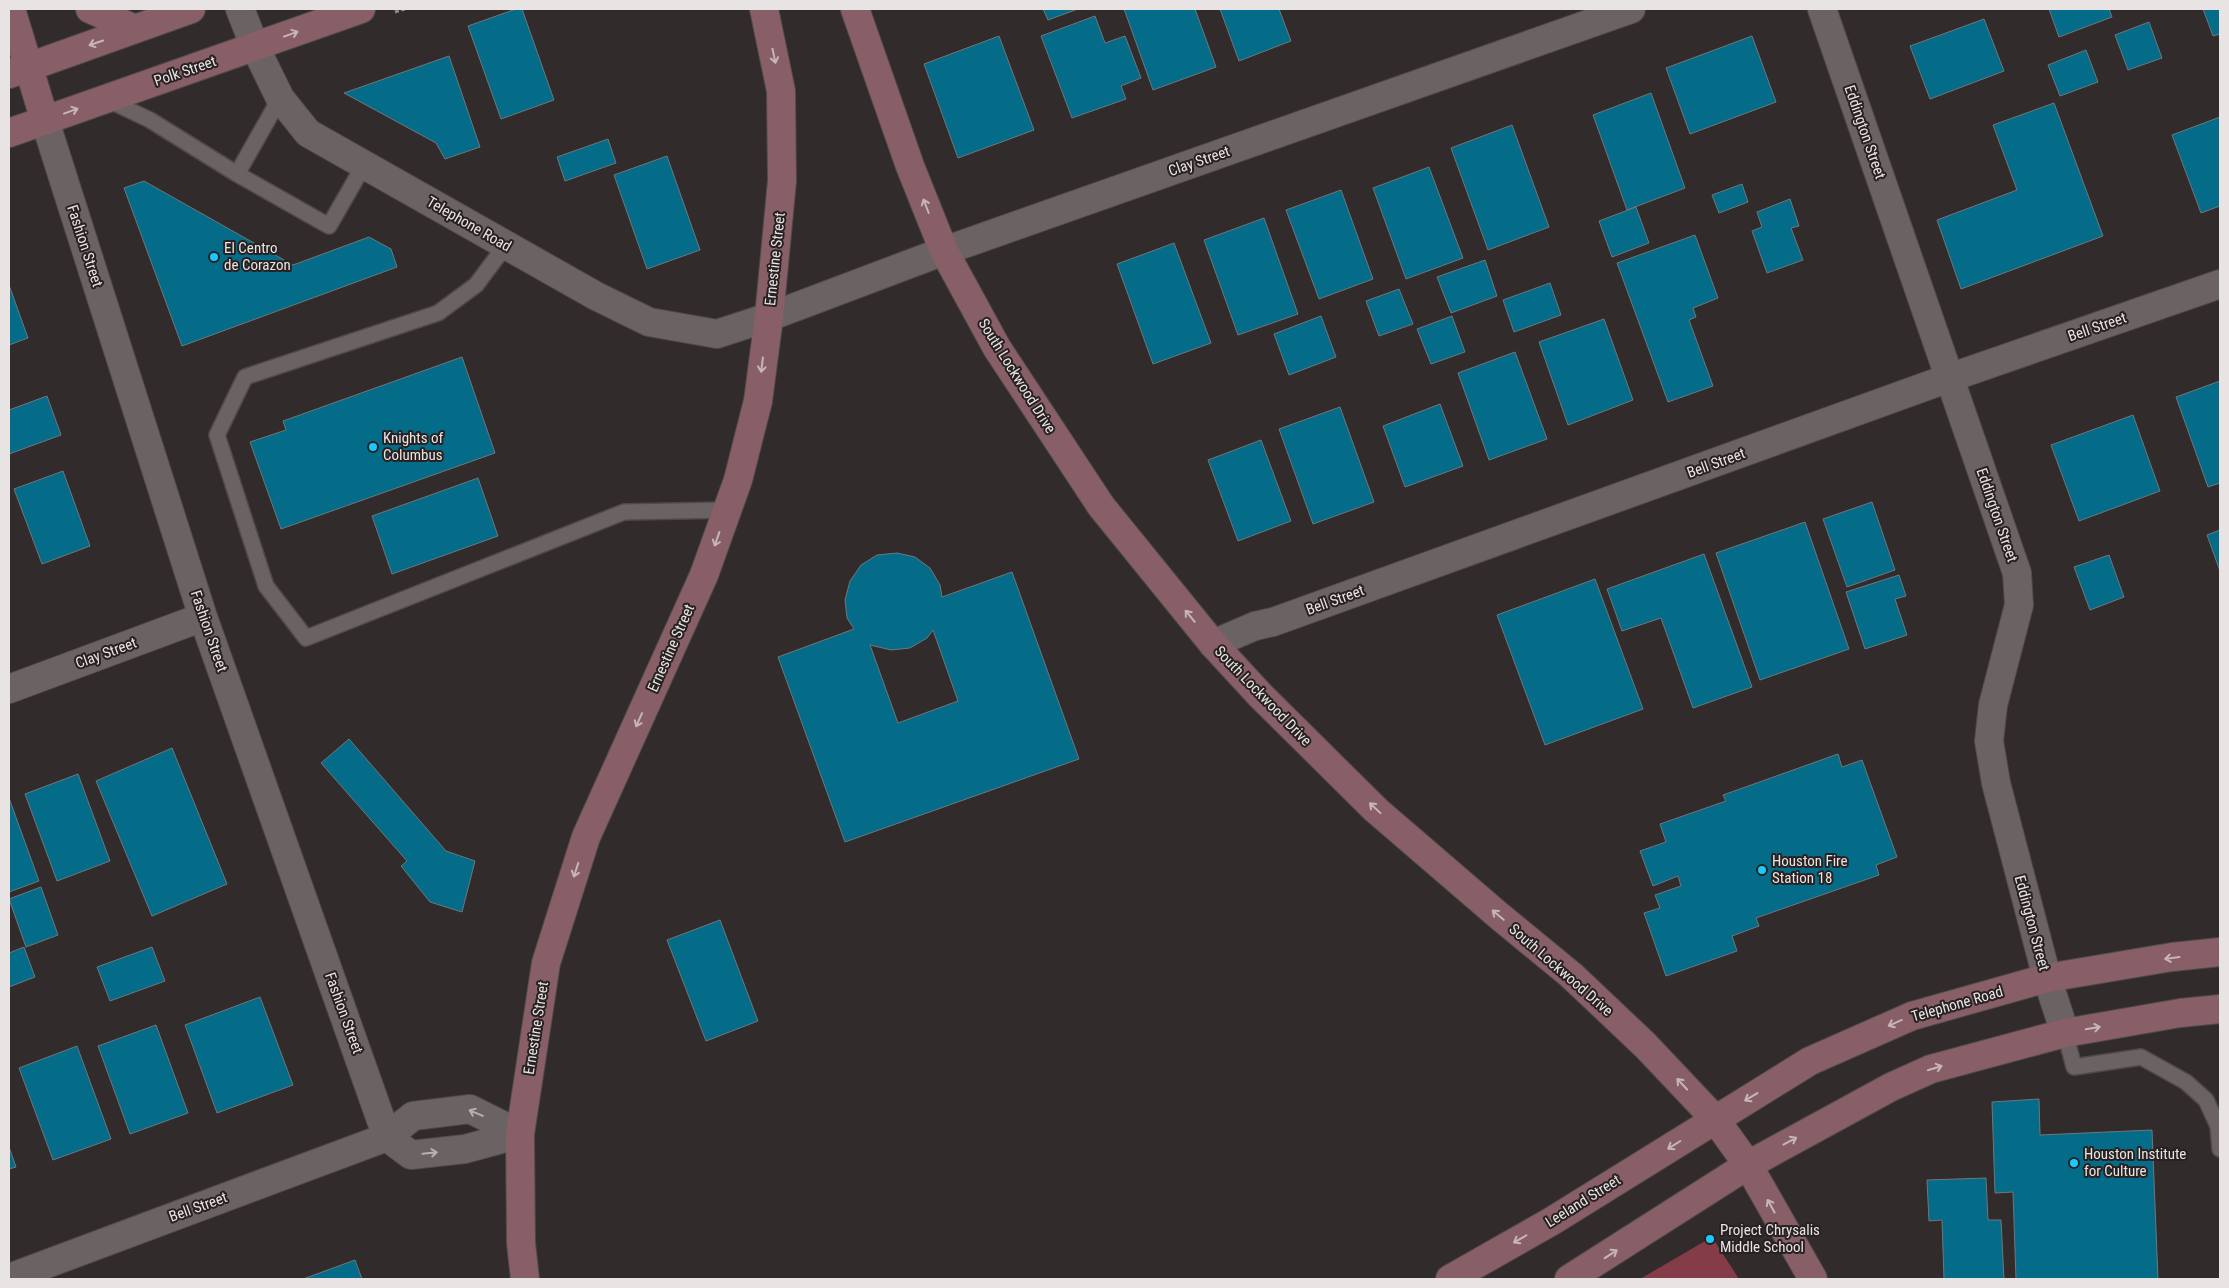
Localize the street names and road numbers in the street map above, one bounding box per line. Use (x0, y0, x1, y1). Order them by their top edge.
street label: Polk Street (152, 52, 218, 90)
street label: Eddington Street (1841, 83, 1889, 181)
street label: Clay Street (1166, 142, 1232, 180)
street label: Telephone Road (424, 193, 514, 255)
street label: Fashion Street (63, 203, 107, 289)
street label: Ernestine Street (761, 211, 789, 307)
street label: Bell Street (2065, 309, 2129, 345)
street label: South Lockwood Drive (974, 315, 1060, 437)
street label: Bell Street (1684, 444, 1748, 482)
street label: Eddington Street (1973, 466, 2021, 564)
street label: Bell Street (1303, 581, 1367, 619)
street label: Fashion Street (187, 588, 231, 674)
street label: Ernestine Street (644, 601, 698, 695)
street label: Clay Street (73, 634, 139, 672)
street label: South Lockwood Drive (1211, 642, 1315, 750)
street label: Eddington Street (2011, 873, 2053, 973)
street label: South Lockwood Drive (1505, 920, 1617, 1020)
street label: Fashion Street (321, 970, 367, 1056)
street label: Ernestine Street (520, 980, 552, 1076)
street label: Telephone Road (1909, 982, 2005, 1026)
street label: Leeland Street (1542, 1171, 1624, 1231)
street label: Bell Street (166, 1188, 230, 1226)

